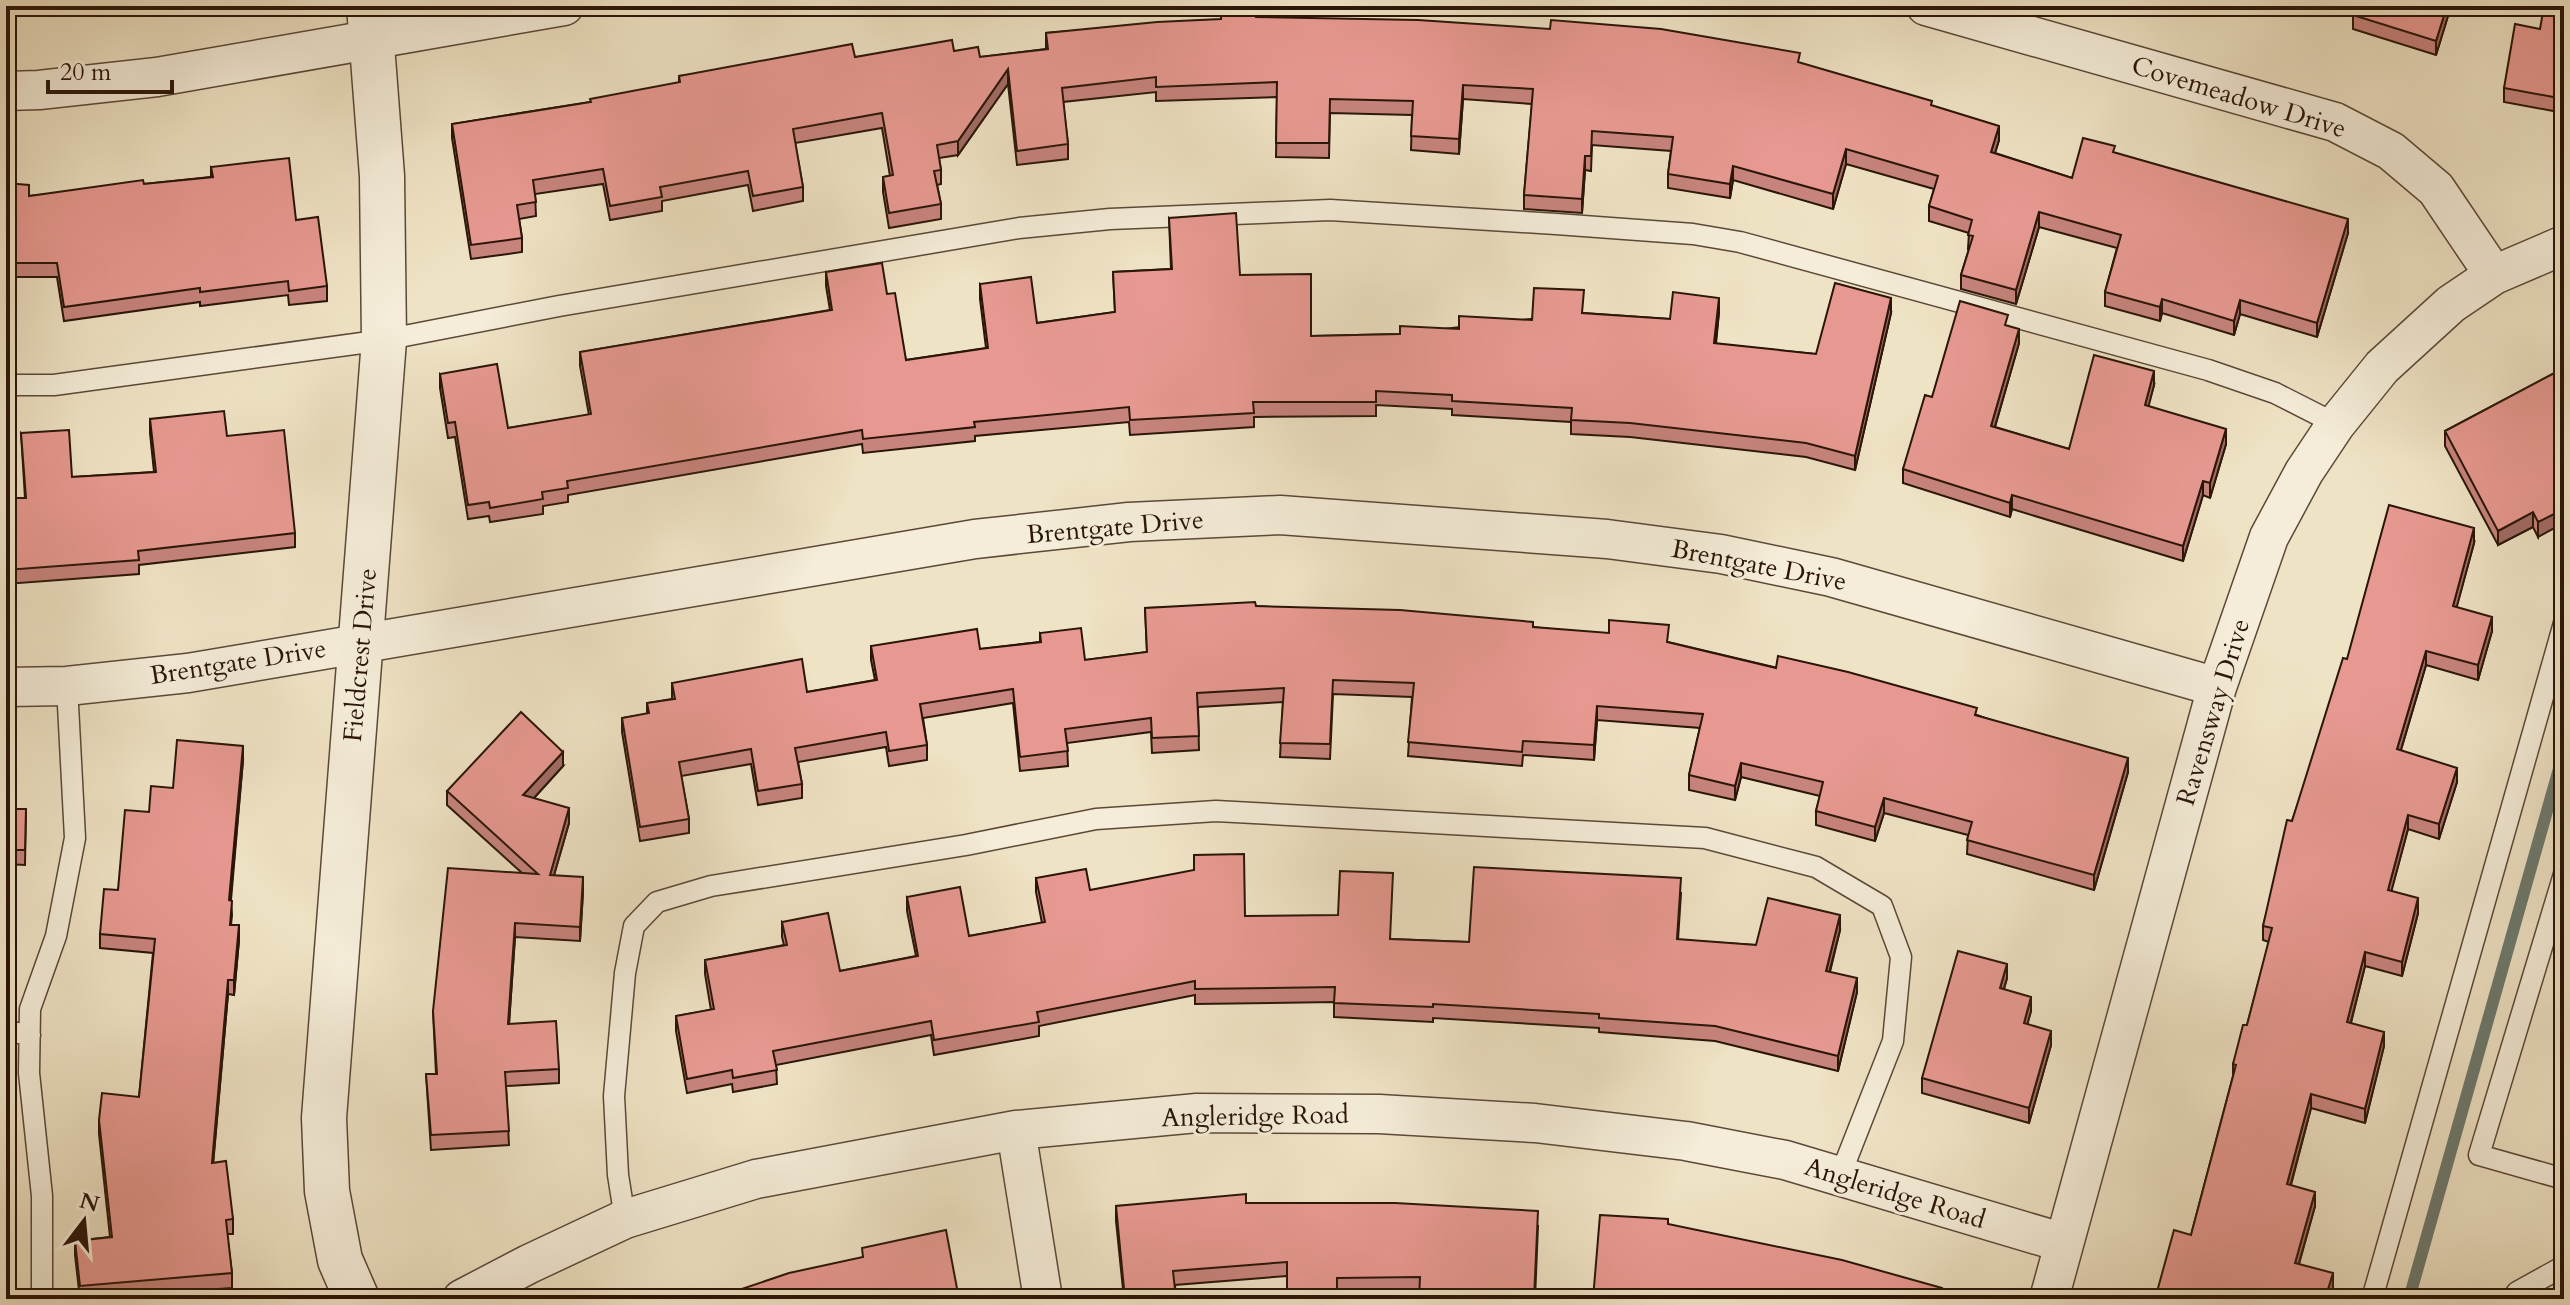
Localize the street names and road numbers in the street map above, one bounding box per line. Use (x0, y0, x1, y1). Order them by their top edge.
street label: Covemeadow Drive (2127, 48, 2351, 146)
street label: Brentgate Drive (1025, 502, 1205, 552)
street label: Brentgate Drive (1668, 531, 1850, 599)
street label: Fieldcrest Drive (335, 567, 385, 743)
street label: Ravensway Drive (2168, 614, 2258, 810)
street label: Brentgate Drive (148, 631, 328, 693)
street label: Angleridge Road (1161, 1097, 1349, 1135)
street label: Angleridge Road (1800, 1149, 1990, 1237)

